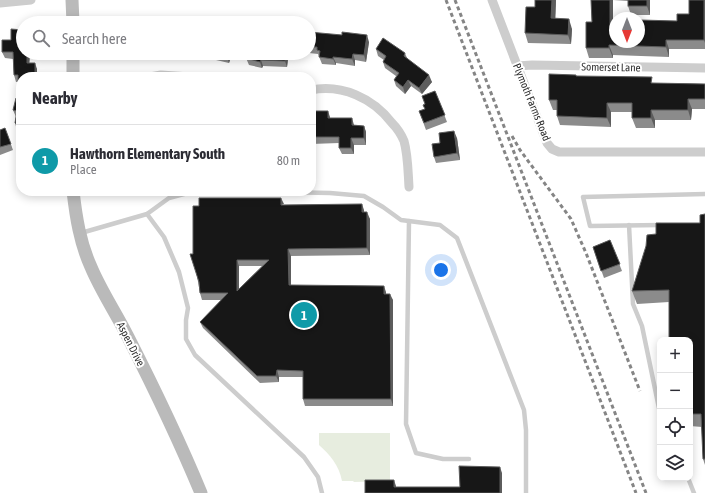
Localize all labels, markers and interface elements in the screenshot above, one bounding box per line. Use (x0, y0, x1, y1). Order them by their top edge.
north arrow (609, 12, 645, 48)
search box (16, 16, 316, 60)
icon: search (30, 27, 52, 49)
text: Search here (62, 30, 127, 47)
street label: Somerset Lane (581, 60, 641, 74)
street label: Plymoth Farms Road (511, 61, 553, 143)
text: Nearby (32, 88, 78, 108)
text: Hawthorn Elementary South (70, 145, 225, 162)
text: 1 (42, 153, 48, 168)
text: 80 m (277, 153, 300, 168)
text: Place (70, 162, 97, 177)
your location (431, 260, 451, 280)
pin: 1 (291, 300, 317, 330)
street label: Aspen Drive (115, 320, 147, 368)
map controls (657, 337, 693, 481)
button: + (657, 337, 693, 373)
button: − (657, 373, 693, 409)
button: locate (657, 409, 693, 445)
button: layers (657, 445, 693, 481)

